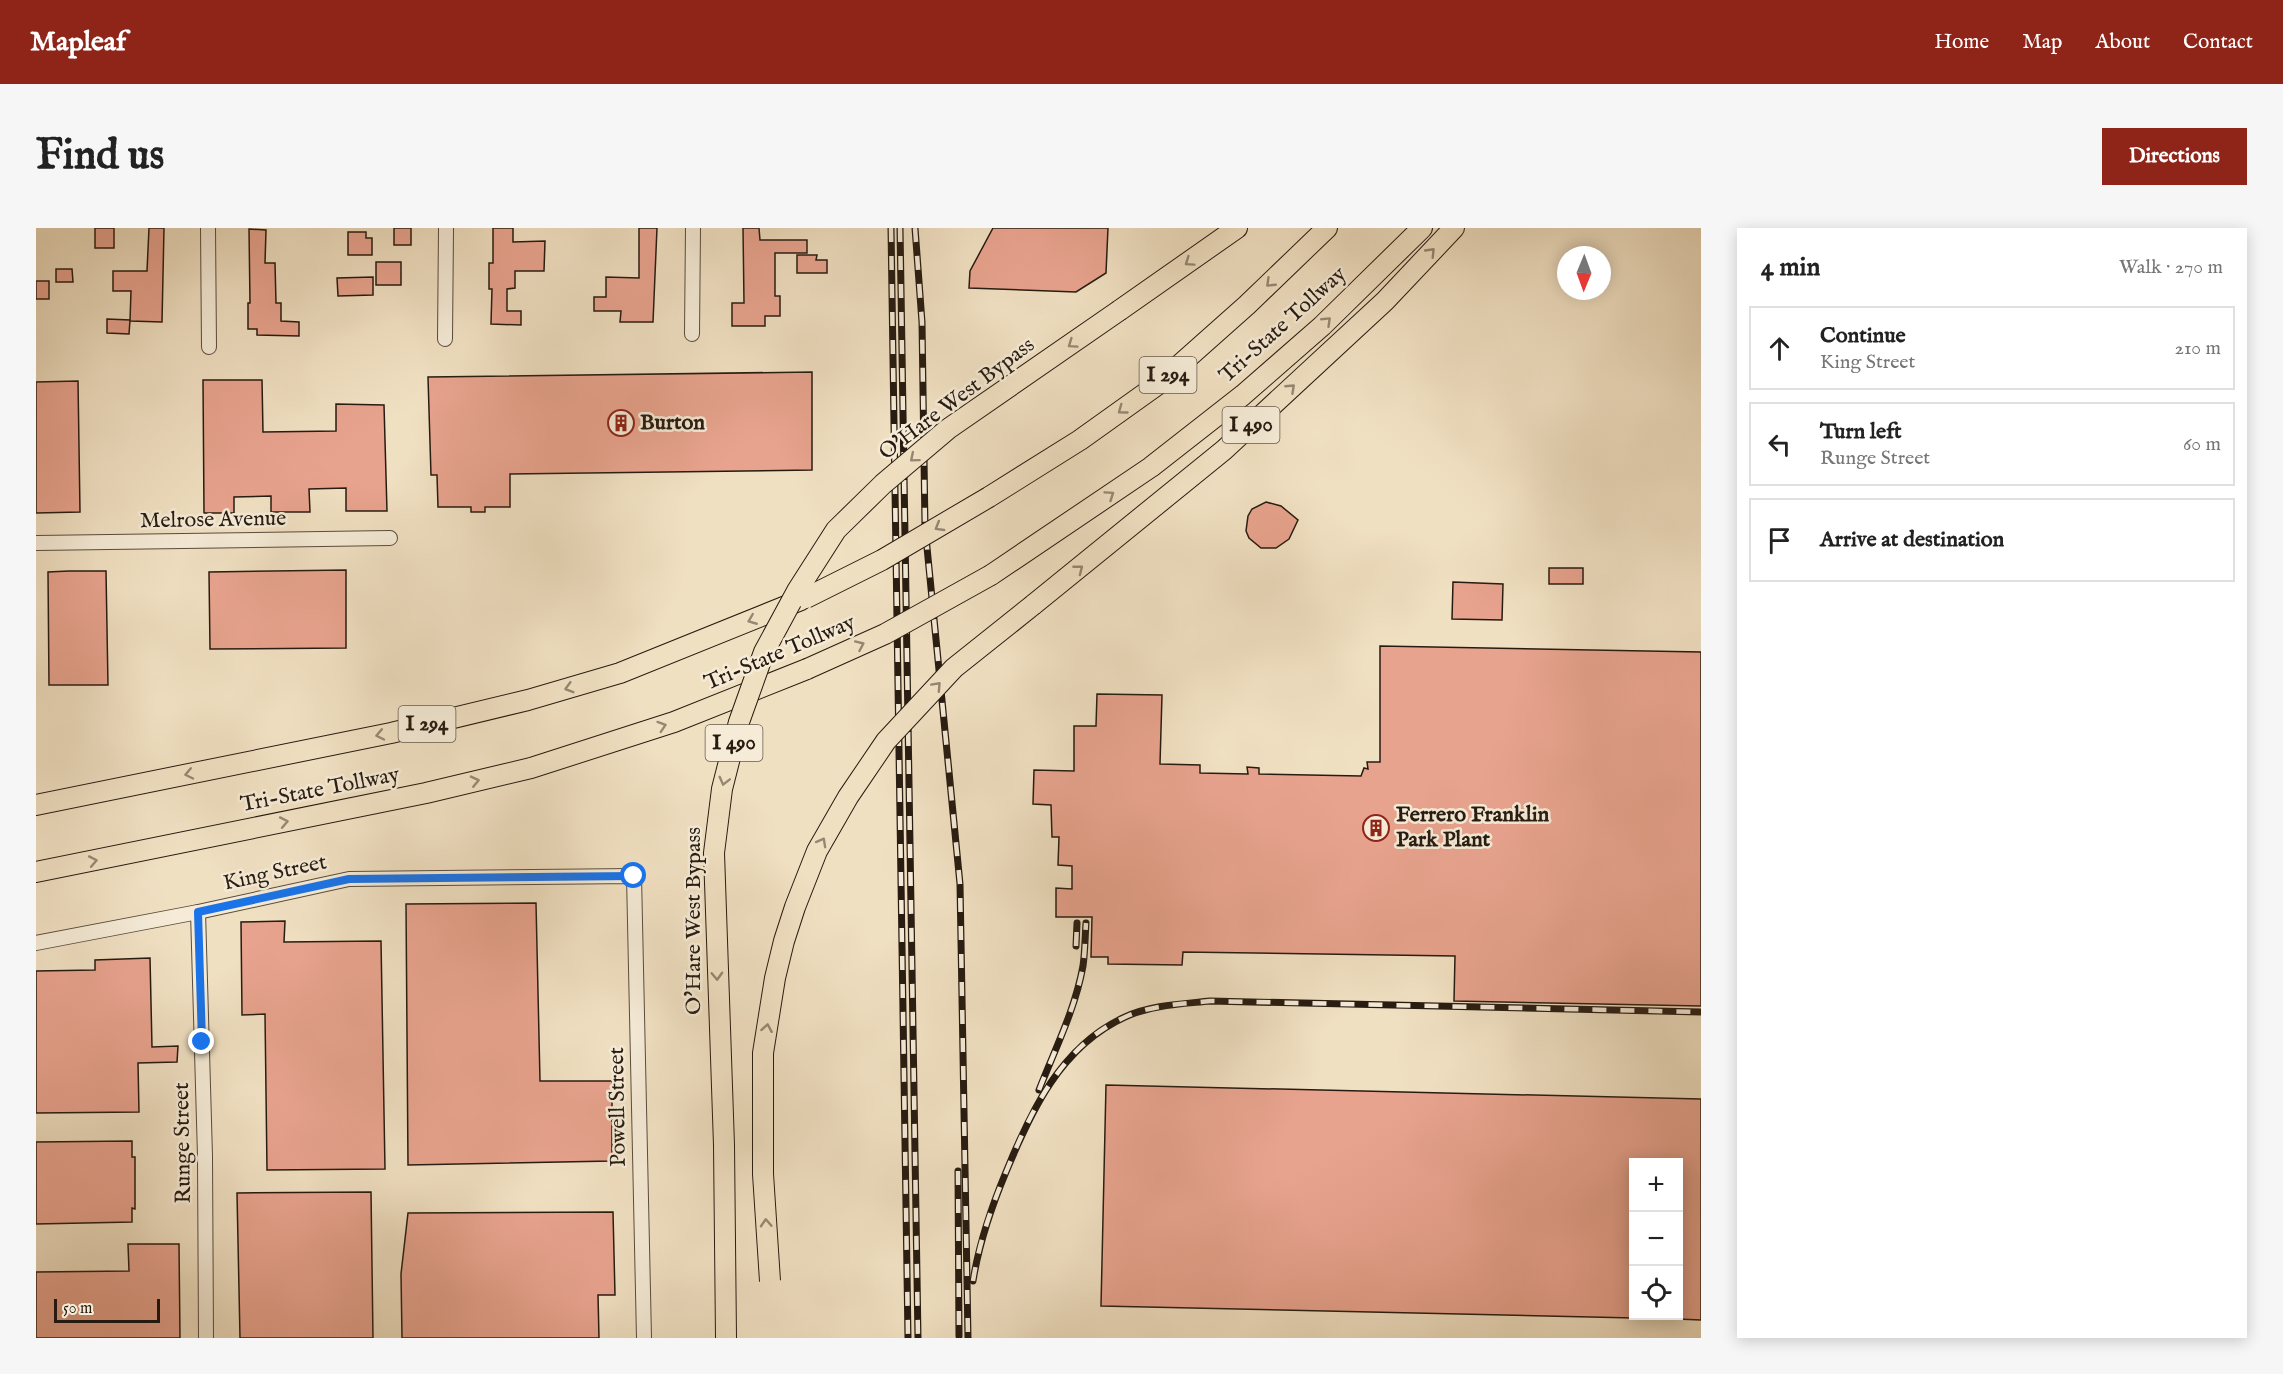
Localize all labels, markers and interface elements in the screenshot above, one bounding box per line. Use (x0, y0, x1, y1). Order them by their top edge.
text: Mapleaf (30, 25, 126, 60)
text: Home (1934, 29, 1989, 56)
text: Map (2022, 29, 2062, 56)
text: About (2095, 29, 2150, 56)
text: Contact (2183, 29, 2253, 56)
button: Directions (2102, 128, 2247, 185)
text: Find us (36, 130, 164, 183)
north arrow (1557, 246, 1611, 300)
one-way arrow (1424, 249, 1435, 260)
text: 4 min (1761, 251, 1820, 284)
one-way arrow (1185, 255, 1196, 266)
text: Walk · 270 m (2119, 255, 2223, 280)
street label: Tri-State Tollway (1214, 261, 1352, 389)
one-way arrow (1266, 276, 1277, 287)
one-way arrow (1320, 317, 1331, 328)
text: Continue (1820, 322, 1906, 350)
street label: O'Hare West Bypass (874, 331, 1040, 467)
icon: ahead (1763, 332, 1796, 365)
text: 210 m (2175, 336, 2221, 361)
one-way arrow (1068, 337, 1079, 348)
text: King Street (1820, 350, 1915, 375)
road number: I 294 (1140, 357, 1196, 393)
one-way arrow (1285, 384, 1295, 395)
one-way arrow (1117, 403, 1128, 414)
road number: I 490 (1222, 407, 1280, 443)
building icon: Burton (606, 408, 636, 438)
place label: Burton (640, 409, 705, 437)
text: Turn left (1820, 418, 1902, 446)
icon: left (1763, 428, 1796, 461)
text: 60 m (2183, 432, 2221, 457)
text: Runge Street (1820, 446, 1930, 471)
one-way arrow (910, 450, 921, 461)
one-way arrow (1103, 492, 1114, 503)
street label: Melrose Avenue (140, 505, 286, 535)
one-way arrow (935, 519, 945, 531)
icon: arrive (1763, 524, 1796, 557)
text: Arrive at destination (1820, 526, 2004, 554)
one-way arrow (1072, 565, 1083, 576)
street label: Tri-State Tollway (700, 609, 860, 697)
one-way arrow (747, 613, 758, 625)
one-way arrow (854, 640, 865, 652)
one-way arrow (564, 681, 575, 693)
one-way arrow (930, 683, 941, 693)
road number: I 294 (398, 706, 456, 742)
one-way arrow (656, 721, 667, 733)
road number: I 490 (706, 725, 762, 761)
one-way arrow (375, 728, 385, 741)
street label: Tri-State Tollway (238, 761, 402, 819)
one-way arrow (184, 767, 194, 780)
one-way arrow (470, 776, 480, 789)
one-way arrow (718, 776, 731, 786)
place label: Ferrero Franklin Park Plant (1396, 801, 1550, 854)
building icon: Ferrero Franklin Park Plant (1361, 813, 1391, 843)
one-way arrow (279, 816, 289, 829)
street label: O'Hare West Bypass (680, 827, 708, 1015)
one-way arrow (815, 838, 826, 849)
street label: King Street (221, 848, 330, 898)
one-way arrow (88, 855, 98, 868)
route start (620, 862, 646, 888)
one-way arrow (710, 971, 723, 980)
one-way arrow (760, 1024, 773, 1034)
route end (188, 1028, 214, 1054)
street label: Powell Street (603, 1046, 633, 1167)
street label: Runge Street (168, 1082, 198, 1204)
map controls (1629, 1158, 1683, 1320)
button: + (1629, 1158, 1683, 1212)
button: − (1629, 1212, 1683, 1266)
one-way arrow (760, 1218, 773, 1227)
button: locate (1629, 1266, 1683, 1320)
scale bar (54, 1296, 160, 1324)
text: 50 m (63, 1299, 92, 1319)

